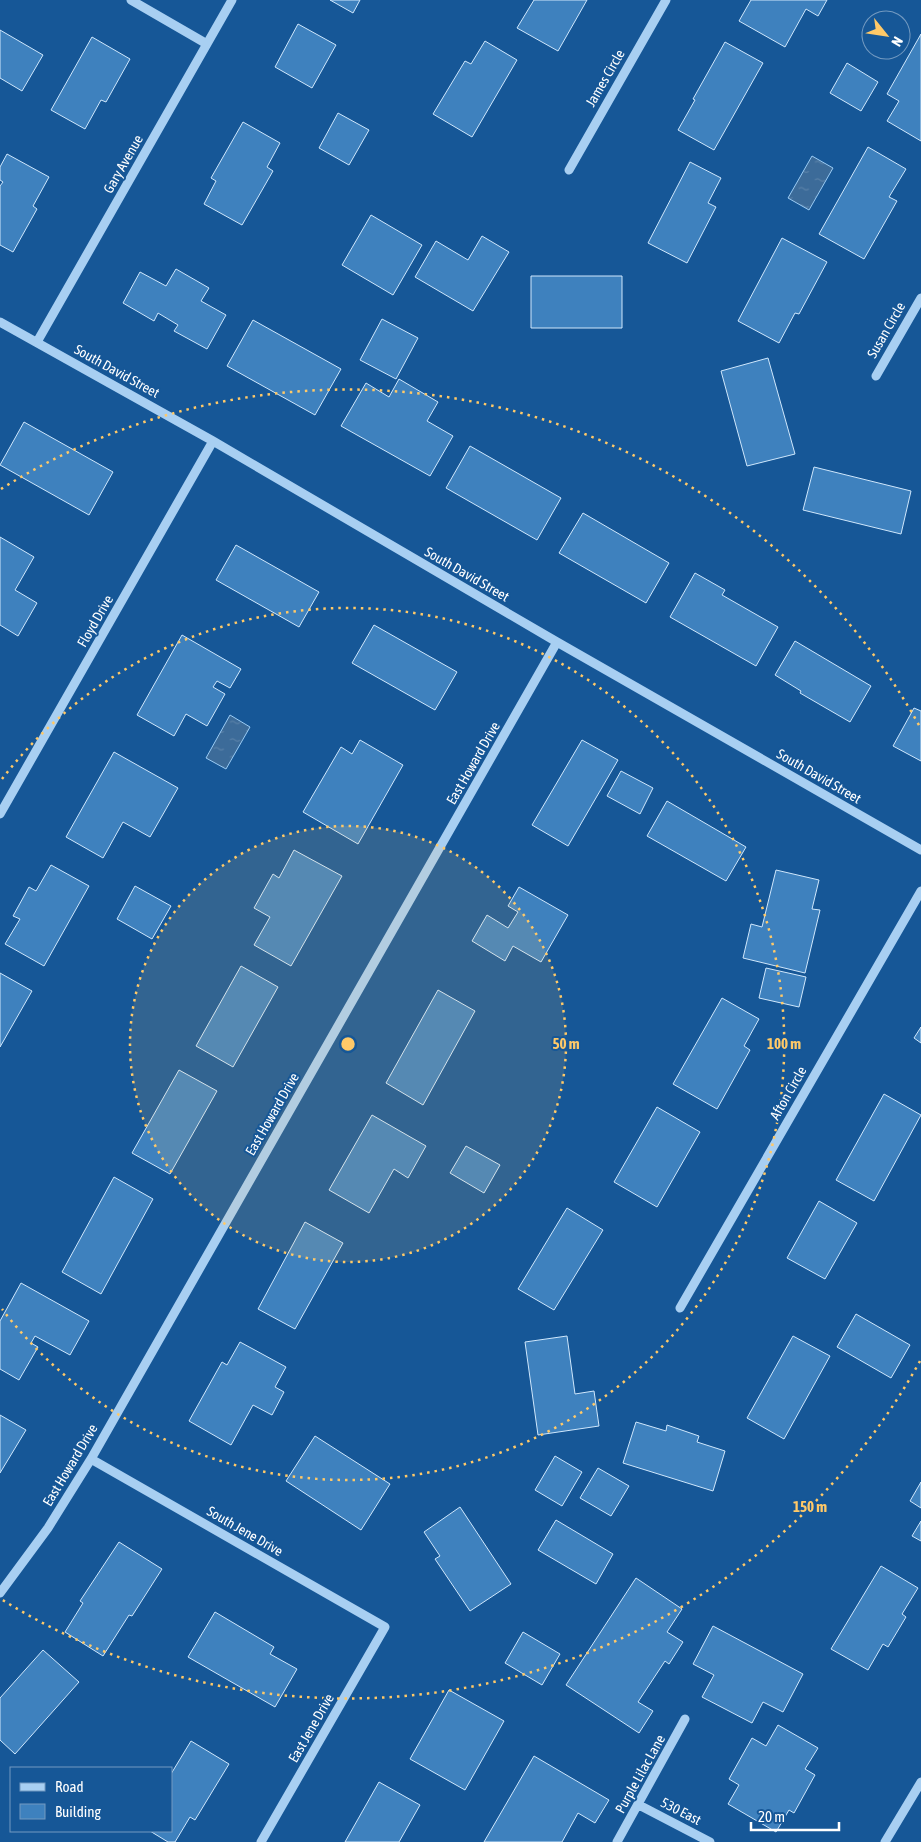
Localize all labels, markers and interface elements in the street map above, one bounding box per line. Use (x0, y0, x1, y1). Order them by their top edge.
north arrow (861, 10, 911, 60)
text: N (888, 34, 906, 49)
street label: James Circle (582, 47, 628, 109)
street label: Gary Avenue (100, 132, 146, 196)
street label: Susan Circle (864, 299, 908, 361)
street label: South David Street (72, 341, 162, 401)
street label: South David Street (422, 543, 512, 605)
street label: Floyd Drive (74, 592, 116, 650)
street label: East Howard Drive (443, 719, 503, 807)
street label: South David Street (774, 745, 864, 807)
centre of rings (339, 1035, 357, 1053)
text: 50 m (553, 1035, 580, 1052)
text: 100 m (767, 1035, 801, 1052)
street label: Afton Circle (766, 1064, 810, 1122)
street label: East Howard Drive (242, 1070, 302, 1158)
street label: East Howard Drive (39, 1421, 101, 1509)
text: 150 m (793, 1498, 827, 1515)
street label: South Jene Drive (204, 1503, 286, 1559)
street label: East Jene Drive (285, 1691, 337, 1765)
street label: Purple Lilac Lane (612, 1732, 668, 1816)
legend (10, 1767, 172, 1832)
text: Road (55, 1778, 84, 1795)
street label: 530 East (658, 1794, 704, 1828)
scale bar (751, 1800, 838, 1832)
text: Building (55, 1803, 101, 1820)
text: 20 m (758, 1808, 785, 1825)

